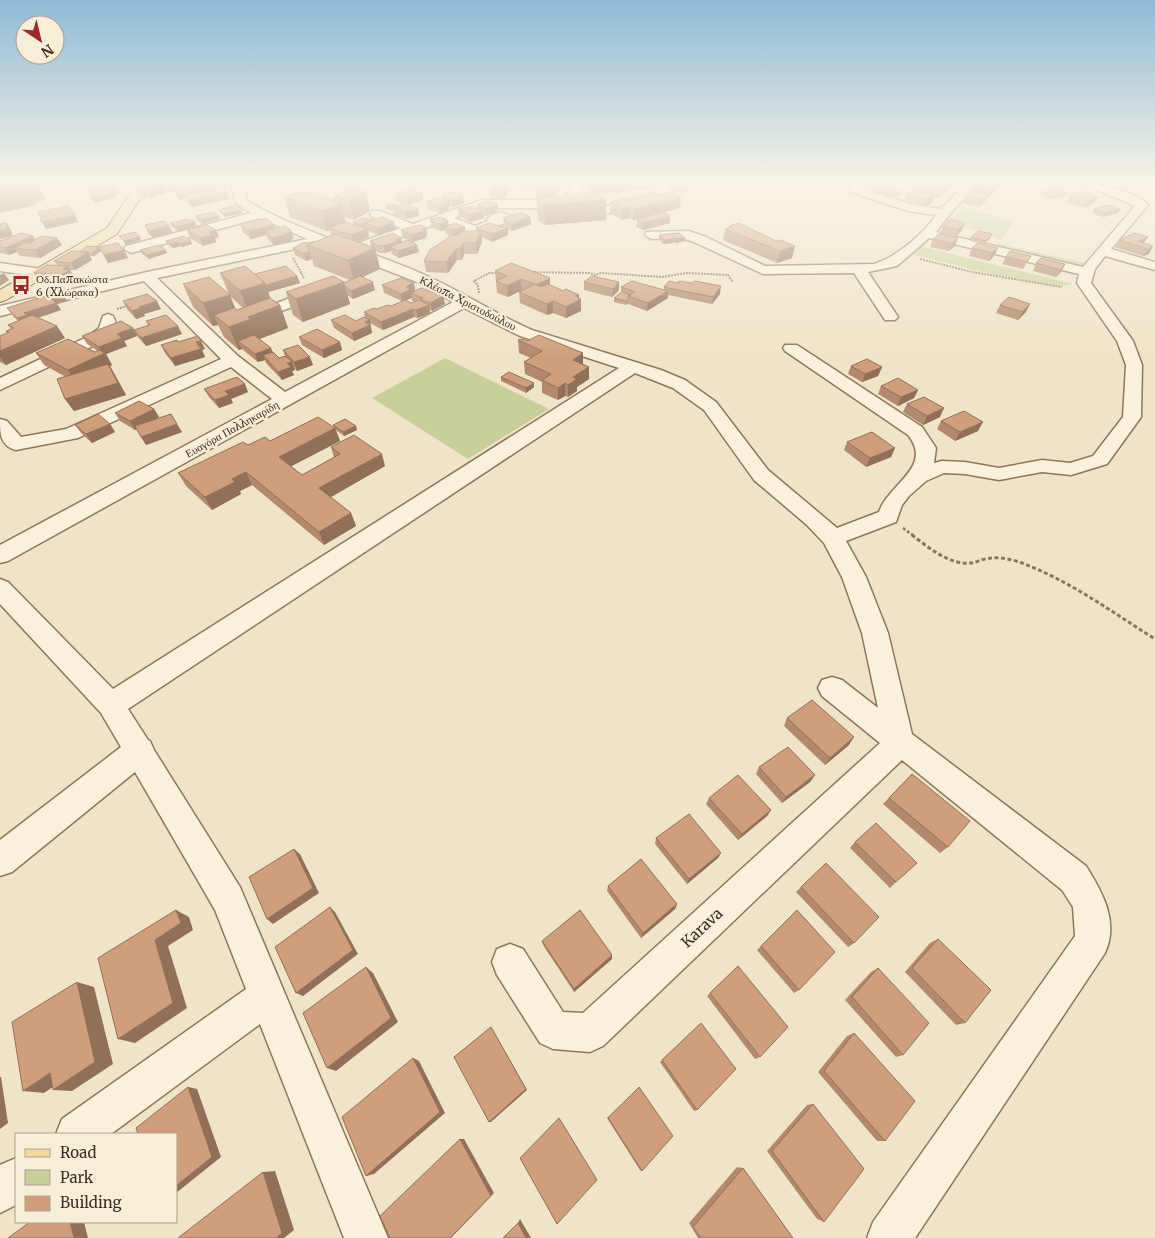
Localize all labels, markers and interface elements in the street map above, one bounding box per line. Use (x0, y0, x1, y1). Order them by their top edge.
north arrow (15, 15, 65, 65)
text: N (38, 40, 57, 61)
place label: Οδ.Παπακώστα 6 (Χλώρακα) (36, 272, 108, 299)
street label: Κλέοπα Χριστοδούλου (417, 273, 519, 334)
bus stop icon: Οδ.Παπακώστα 6 (Χλώρακα) (10, 274, 32, 296)
street label: Ευαγόρα Παλληκαρίδη (183, 397, 282, 461)
street label: Karava (677, 904, 726, 952)
legend (15, 1133, 178, 1223)
text: Road (60, 1143, 96, 1162)
text: Park (60, 1168, 94, 1187)
text: Building (60, 1193, 122, 1212)

